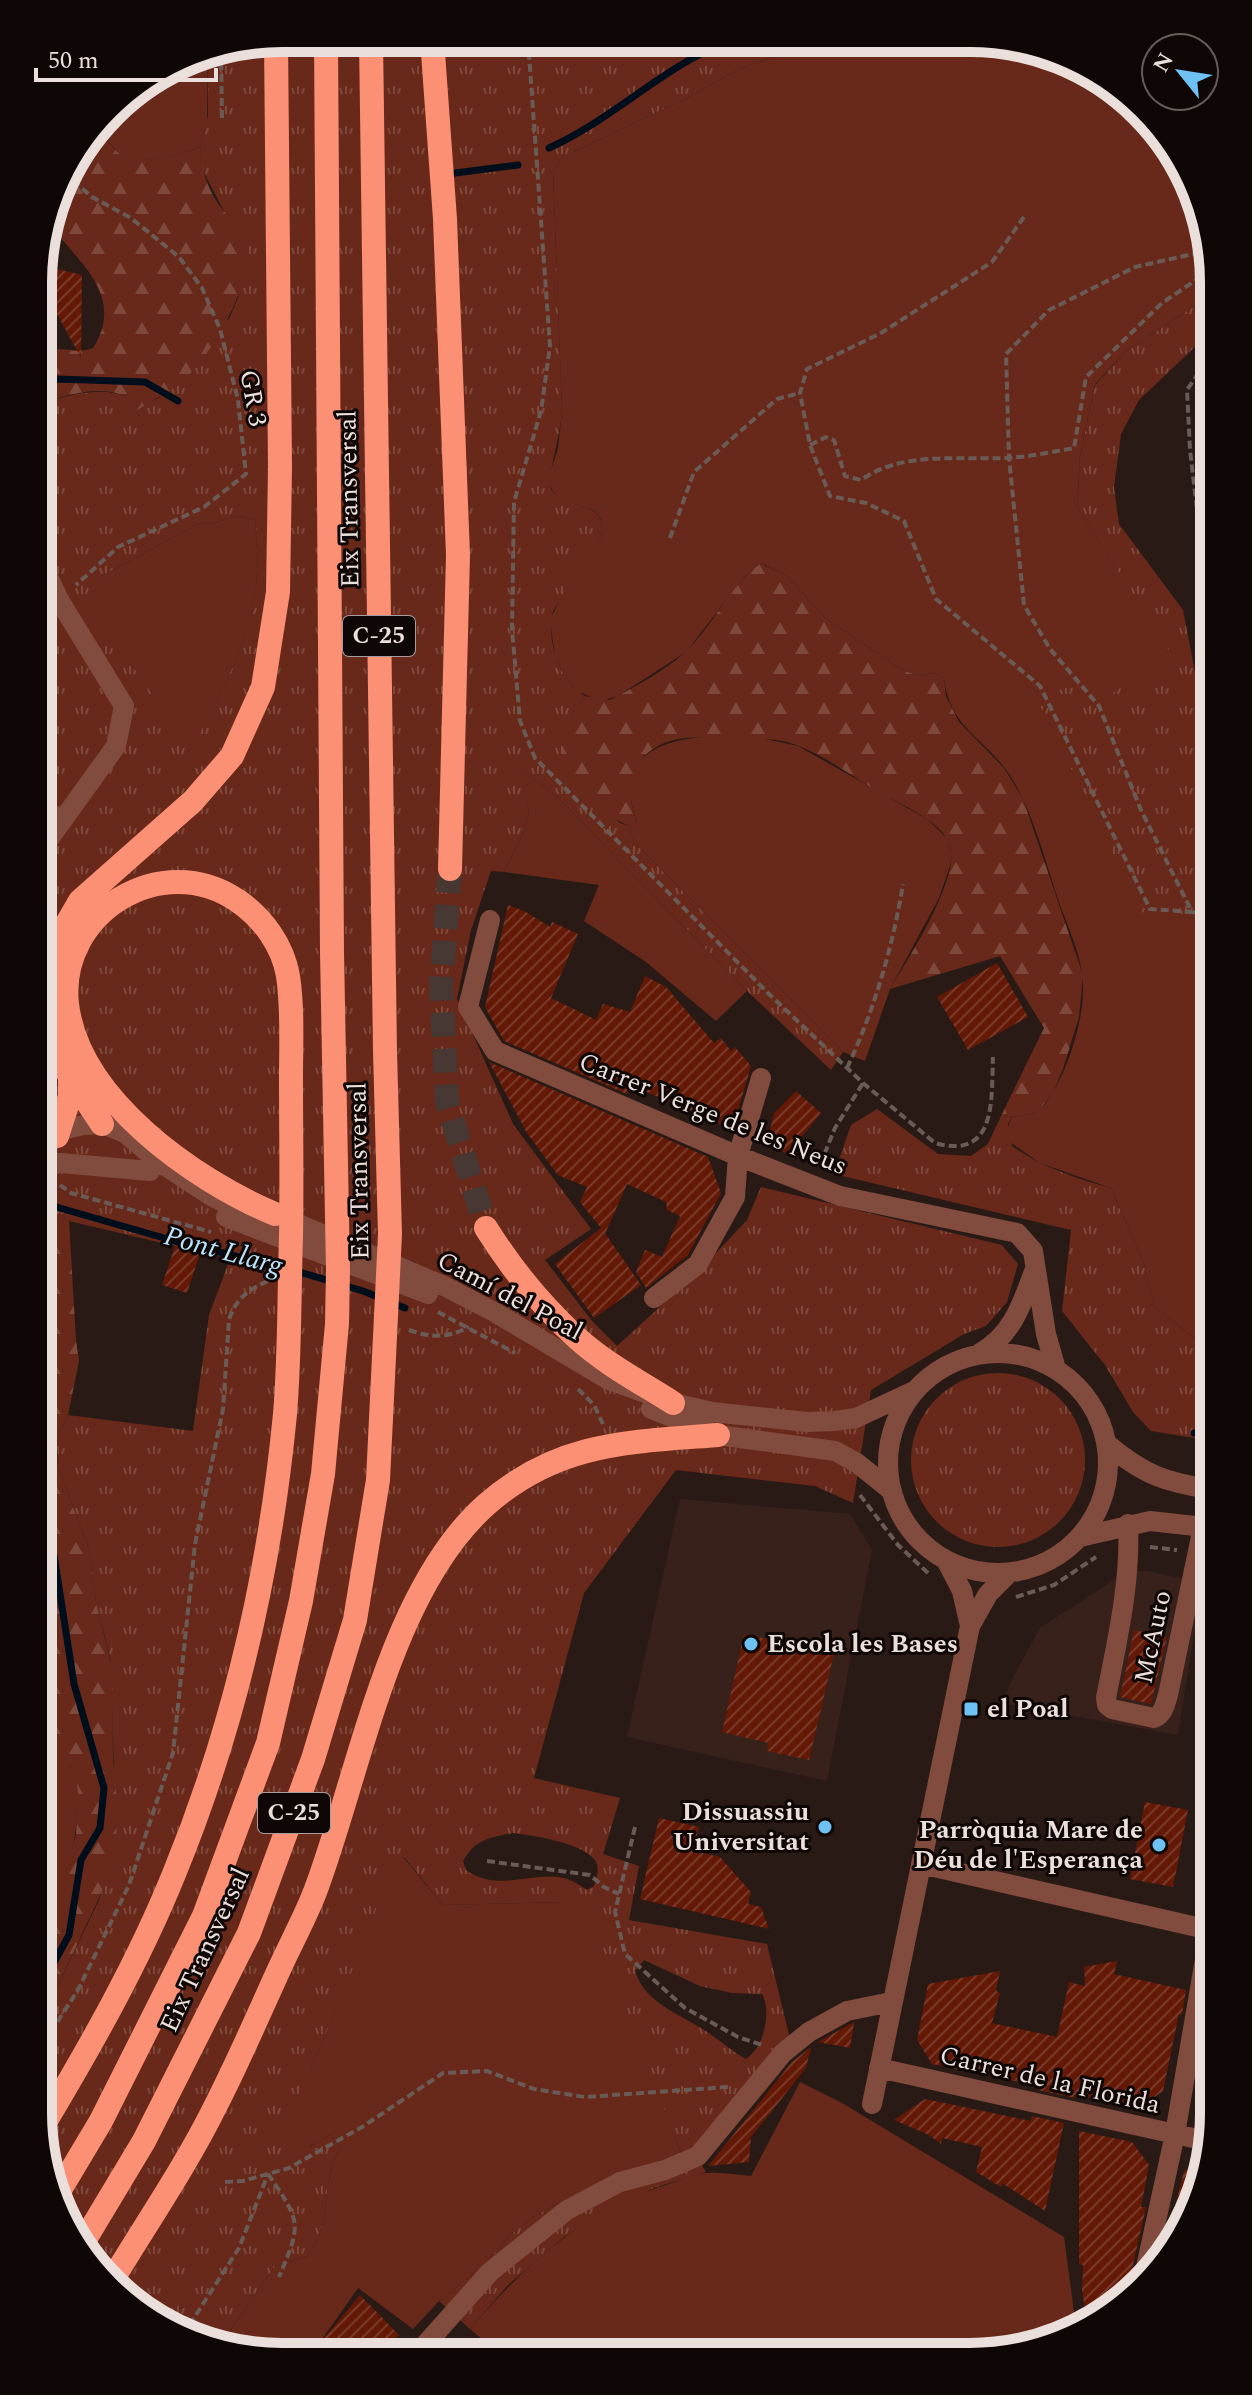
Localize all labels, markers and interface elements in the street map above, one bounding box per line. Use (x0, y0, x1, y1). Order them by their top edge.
scale bar (36, 32, 216, 82)
north arrow (1140, 32, 1220, 112)
text: 50 m (48, 43, 99, 79)
text: N (1145, 47, 1183, 79)
street label: GR 3 (228, 367, 278, 429)
street label: Eix Transversal (327, 410, 371, 588)
road number: C-25 (343, 616, 415, 656)
street label: Carrer Verge de les Neus (573, 1042, 853, 1186)
street label: Eix Transversal (337, 1082, 381, 1260)
water label: Pont Llarg (159, 1215, 288, 1288)
street label: Camí del Poal (430, 1241, 590, 1351)
street label: McAuto (1124, 1587, 1182, 1687)
place label: Escola les Bases (767, 1624, 958, 1664)
marker: Escola les Bases (742, 1635, 760, 1653)
place label: el Poal (987, 1689, 1068, 1729)
marker: el Poal (962, 1700, 980, 1718)
place label: Dissuassiu Universitat (673, 1792, 809, 1862)
road number: C-25 (258, 1793, 330, 1833)
place label: Parròquia Mare de Déu de l'Esperança (913, 1810, 1144, 1880)
marker: Dissuassiu Universitat (816, 1818, 834, 1836)
marker: Parròquia Mare de Déu de l'Esperança (1150, 1836, 1168, 1854)
street label: Eix Transversal (149, 1861, 261, 2039)
street label: Carrer de la Florida (936, 2035, 1164, 2125)

